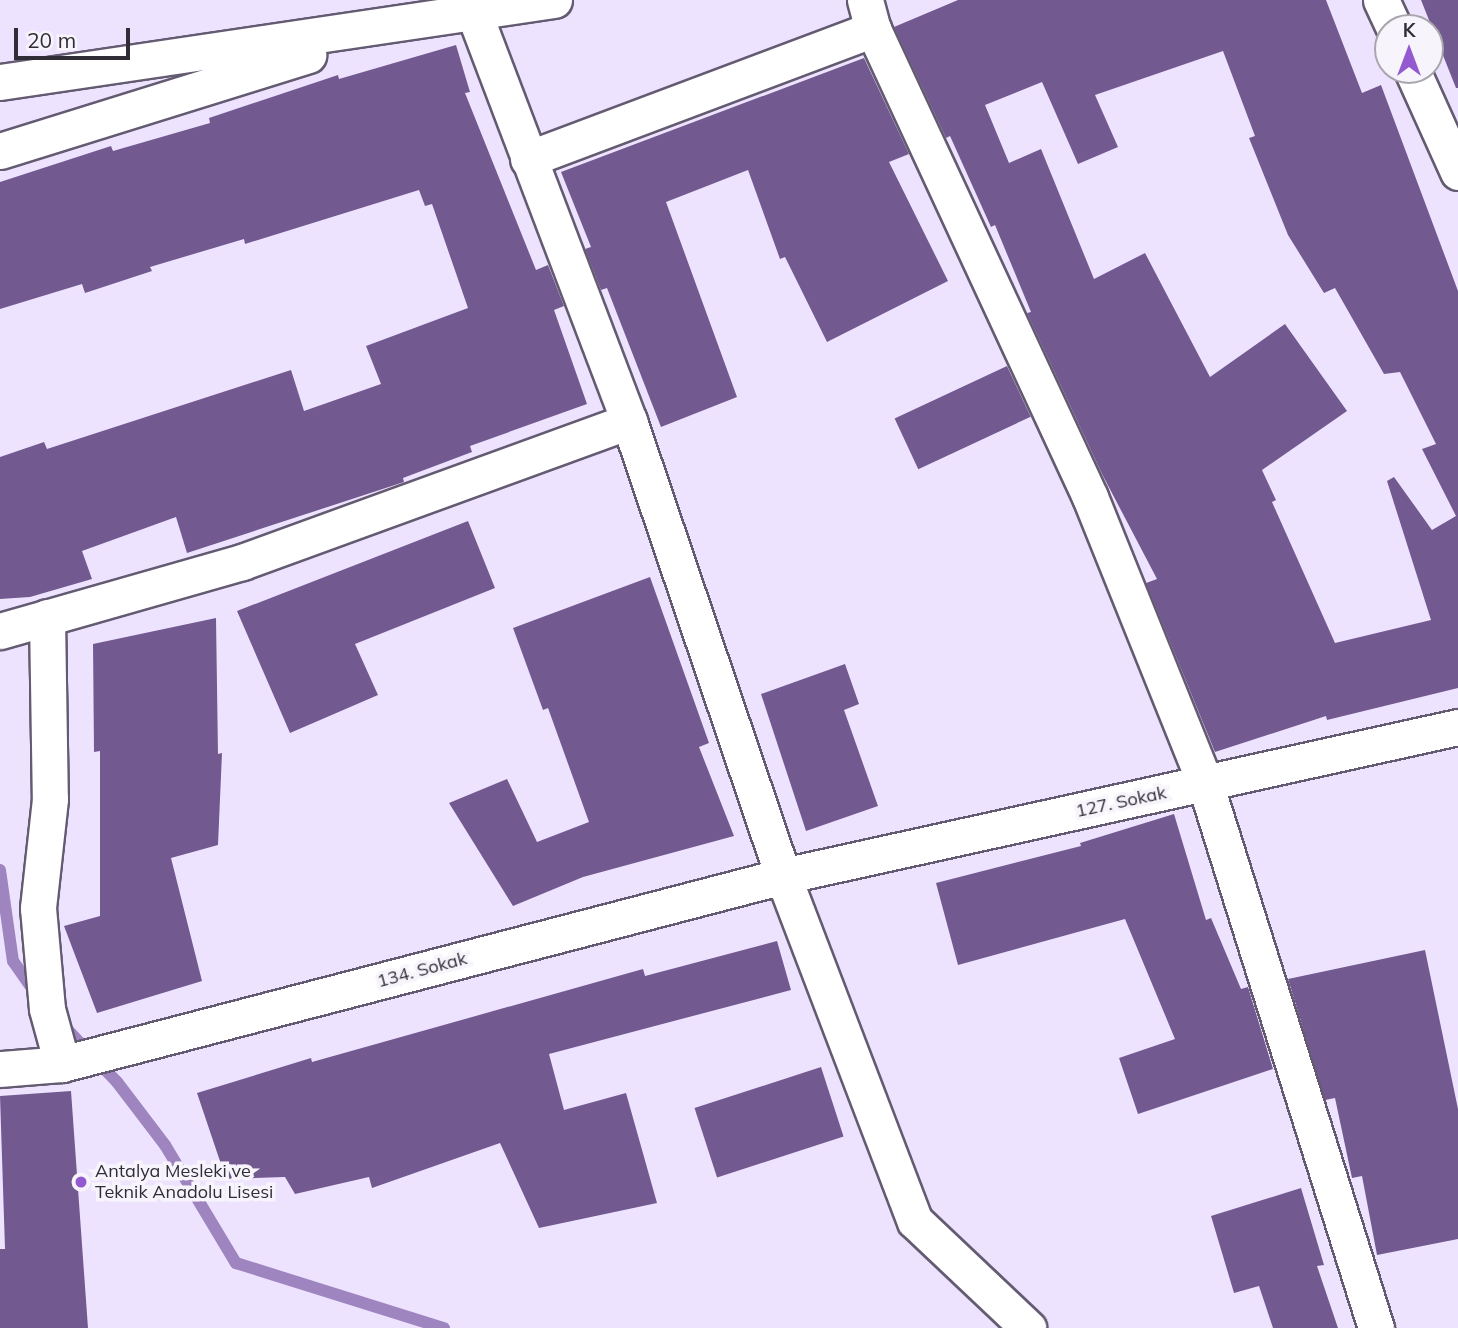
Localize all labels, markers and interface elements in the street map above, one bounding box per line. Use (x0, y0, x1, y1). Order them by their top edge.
scale bar (18, 14, 133, 58)
north arrow (1374, 14, 1444, 84)
text: K (1403, 18, 1415, 42)
text: 20 m (27, 27, 76, 53)
street label: 127. Sokak (1074, 782, 1168, 822)
street label: 134. Sokak (375, 948, 469, 992)
place label: Antalya Mesleki ve Teknik Anadolu Lisesi (95, 1161, 273, 1204)
marker: Antalya Mesleki ve Teknik Anadolu Lisesi (73, 1174, 89, 1190)

